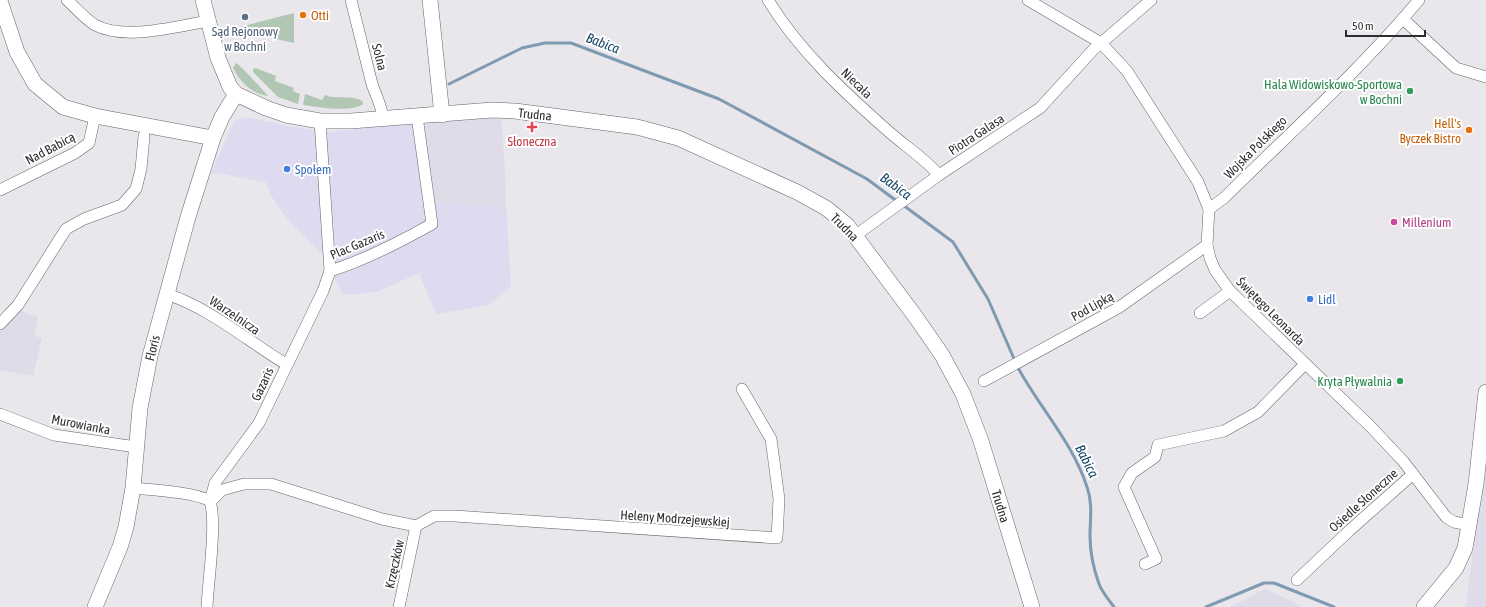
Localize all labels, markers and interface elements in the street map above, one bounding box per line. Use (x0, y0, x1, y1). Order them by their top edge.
place label: Otti (311, 8, 329, 23)
marker: Otti (298, 10, 308, 20)
marker: Sąd Rejonowy w Bochni (240, 12, 250, 22)
scale bar (1346, 12, 1425, 38)
text: 50 m (1352, 19, 1374, 33)
place label: Sąd Rejonowy w Bochni (212, 24, 279, 54)
water label: Babica (584, 29, 623, 57)
street label: Solna (369, 42, 390, 72)
street label: Niecała (838, 65, 875, 102)
place label: Hala Widowiskowo-Sportowa w Bochni (1264, 77, 1402, 107)
marker: Hala Widowiskowo-Sportowa w Bochni (1405, 86, 1415, 96)
street label: Trudna (517, 105, 552, 124)
street label: Piotra Galasa (946, 111, 1007, 158)
street label: Wojska Polskiego (1221, 113, 1290, 182)
place label: Hell's Byczek Bistro (1399, 116, 1461, 146)
marker: Słoneczna (527, 122, 537, 132)
marker: Hell's Byczek Bistro (1464, 125, 1474, 135)
street label: Nad Babicą (23, 129, 78, 168)
place label: Słoneczna (508, 134, 556, 149)
place label: Społem (295, 162, 331, 177)
marker: Społem (282, 164, 292, 174)
water label: Babica (877, 169, 915, 203)
street label: Trudna (827, 210, 862, 245)
place label: Millenium (1402, 215, 1451, 230)
marker: Millenium (1389, 217, 1399, 227)
street label: Plac Gazaris (328, 226, 387, 263)
street label: Świętego Leonarda (1233, 274, 1308, 349)
street label: Pod Lipką (1068, 289, 1116, 324)
place label: Lidl (1318, 292, 1336, 307)
street label: Warzelnicza (207, 293, 263, 338)
marker: Lidl (1305, 294, 1315, 304)
street label: Floris (142, 333, 163, 363)
street label: Gazaris (248, 365, 277, 403)
place label: Kryta Pływalnia (1317, 374, 1392, 389)
marker: Kryta Pływalnia (1395, 376, 1405, 386)
street label: Murowianka (50, 411, 112, 438)
water label: Babica (1072, 442, 1102, 481)
street label: Osiedle Słoneczne (1326, 466, 1401, 535)
street label: Trudna (988, 488, 1013, 524)
street label: Heleny Modrzejewskiej (620, 507, 730, 530)
street label: Krzęczków (382, 538, 407, 590)

